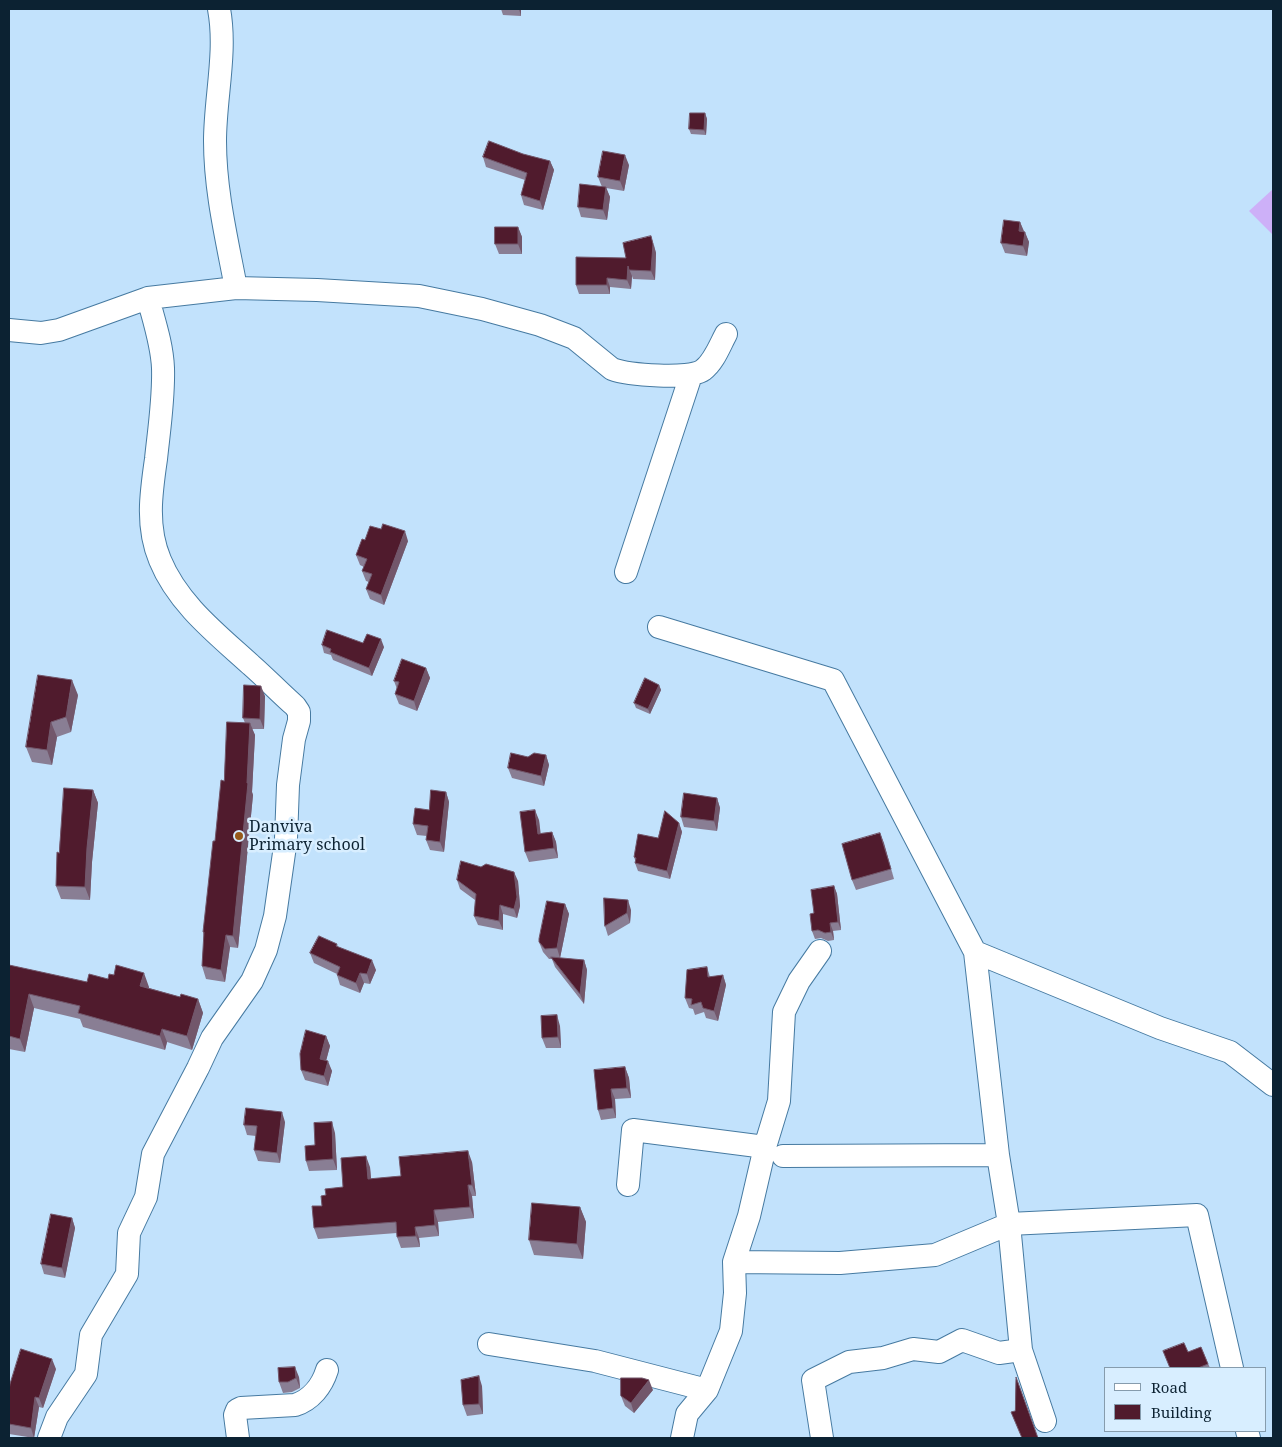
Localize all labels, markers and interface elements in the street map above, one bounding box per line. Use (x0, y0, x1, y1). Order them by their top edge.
place label: Danviva Primary school (249, 817, 365, 855)
marker: Danviva Primary school (233, 830, 245, 842)
legend (1104, 1367, 1267, 1432)
text: Road (1151, 1377, 1187, 1397)
text: Building (1151, 1402, 1212, 1422)

